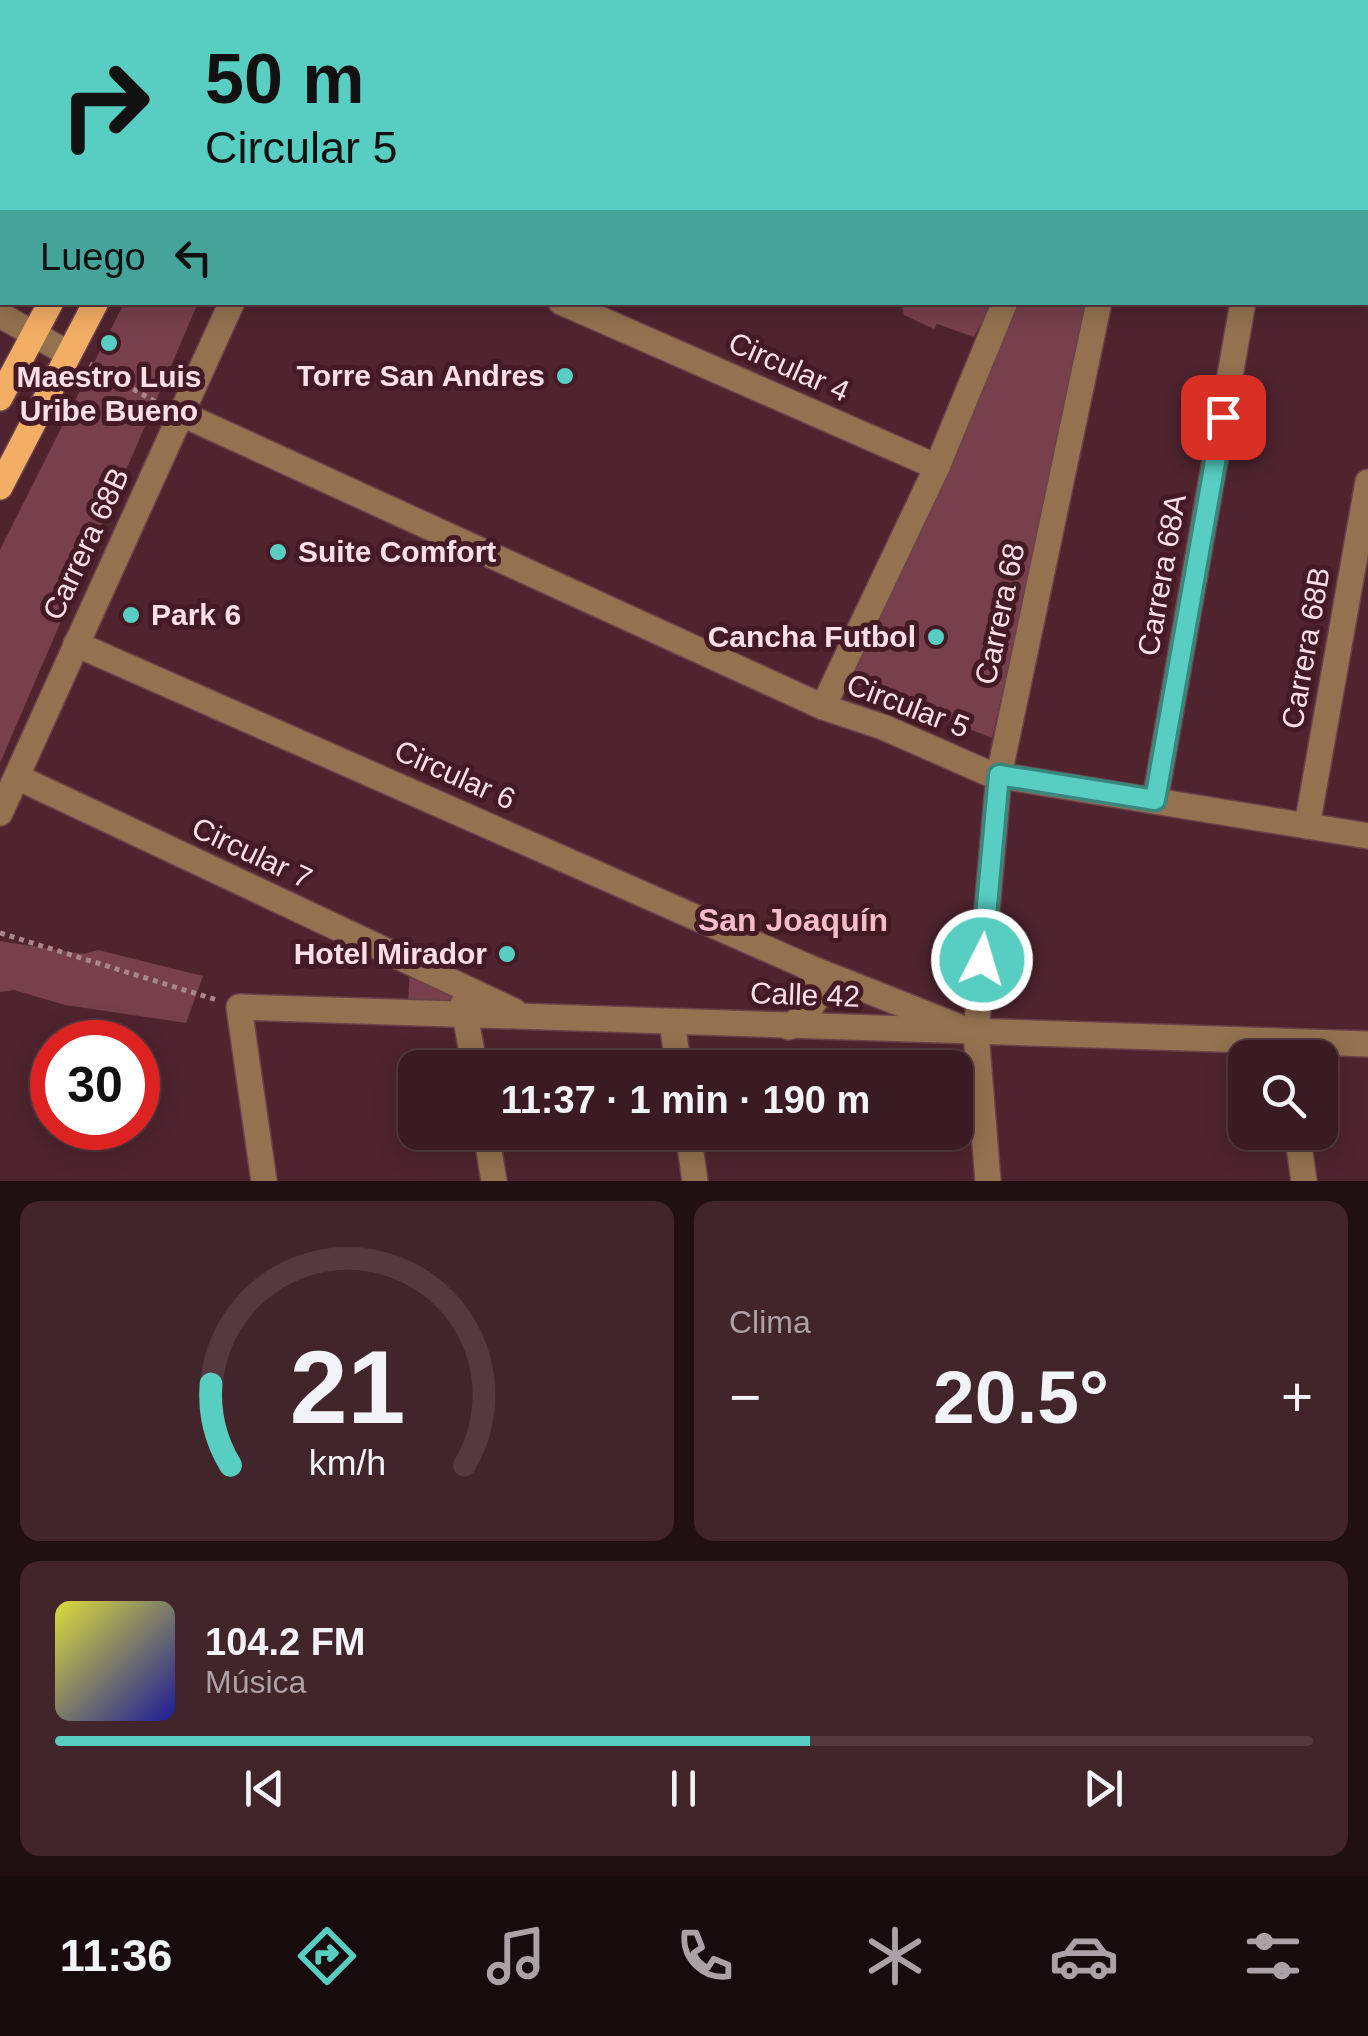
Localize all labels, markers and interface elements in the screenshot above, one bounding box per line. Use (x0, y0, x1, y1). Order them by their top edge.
icon: right (40, 40, 170, 170)
text: 50 m (205, 40, 365, 118)
text: Circular 5 (205, 122, 398, 173)
icon: left (166, 230, 221, 285)
text: Luego (40, 236, 146, 278)
street label: Circular 4 (724, 325, 855, 408)
marker: Maestro Luis Uribe Bueno (98, 332, 120, 354)
place label: Torre San Andres (297, 359, 545, 392)
place label: Maestro Luis Uribe Bueno (16, 360, 202, 427)
marker: Torre San Andres (554, 365, 576, 387)
pin (1181, 375, 1266, 460)
icon: arrive (1196, 390, 1251, 445)
street label: Carrera 68B (36, 463, 135, 625)
street label: Carrera 68A (1131, 492, 1192, 658)
place label: Suite Comfort (298, 535, 496, 568)
street label: Carrera 68 (968, 540, 1031, 687)
marker: Suite Comfort (267, 541, 289, 563)
street label: Carrera 68B (1275, 565, 1336, 731)
place label: Park 6 (151, 598, 241, 631)
marker: Park 6 (120, 604, 142, 626)
place label: Cancha Futbol (708, 620, 916, 653)
marker: Cancha Futbol (925, 626, 947, 648)
street label: Circular 5 (842, 667, 974, 744)
street label: Circular 6 (390, 733, 521, 816)
street label: Circular 7 (187, 810, 317, 895)
district label: San Joaquín (698, 902, 888, 938)
position arrow (930, 908, 1034, 1012)
place label: Hotel Mirador (294, 937, 487, 970)
marker: Hotel Mirador (496, 943, 518, 965)
street label: Calle 42 (749, 976, 861, 1013)
speed limit sign: 30 (30, 1020, 160, 1150)
map controls (1228, 1040, 1338, 1150)
button: search (1228, 1040, 1338, 1150)
text: 11:37 · 1 min · 190 m (501, 1079, 870, 1121)
text: Clima (729, 1304, 811, 1340)
text: 21 (289, 1329, 405, 1445)
text: 20.5° (933, 1355, 1109, 1439)
text: − (729, 1366, 761, 1428)
text: + (1281, 1366, 1313, 1428)
text: km/h (308, 1443, 386, 1483)
text: 104.2 FM (205, 1621, 366, 1663)
text: Música (205, 1664, 306, 1700)
icon: previous (237, 1761, 292, 1816)
icon: pause (656, 1761, 711, 1816)
icon: next (1076, 1761, 1131, 1816)
icon: directions (292, 1921, 362, 1991)
icon: music (481, 1921, 551, 1991)
icon: phone (670, 1921, 740, 1991)
icon: climate (860, 1921, 930, 1991)
icon: car (1049, 1921, 1119, 1991)
icon: filters (1238, 1921, 1308, 1991)
text: 11:36 (60, 1930, 172, 1981)

